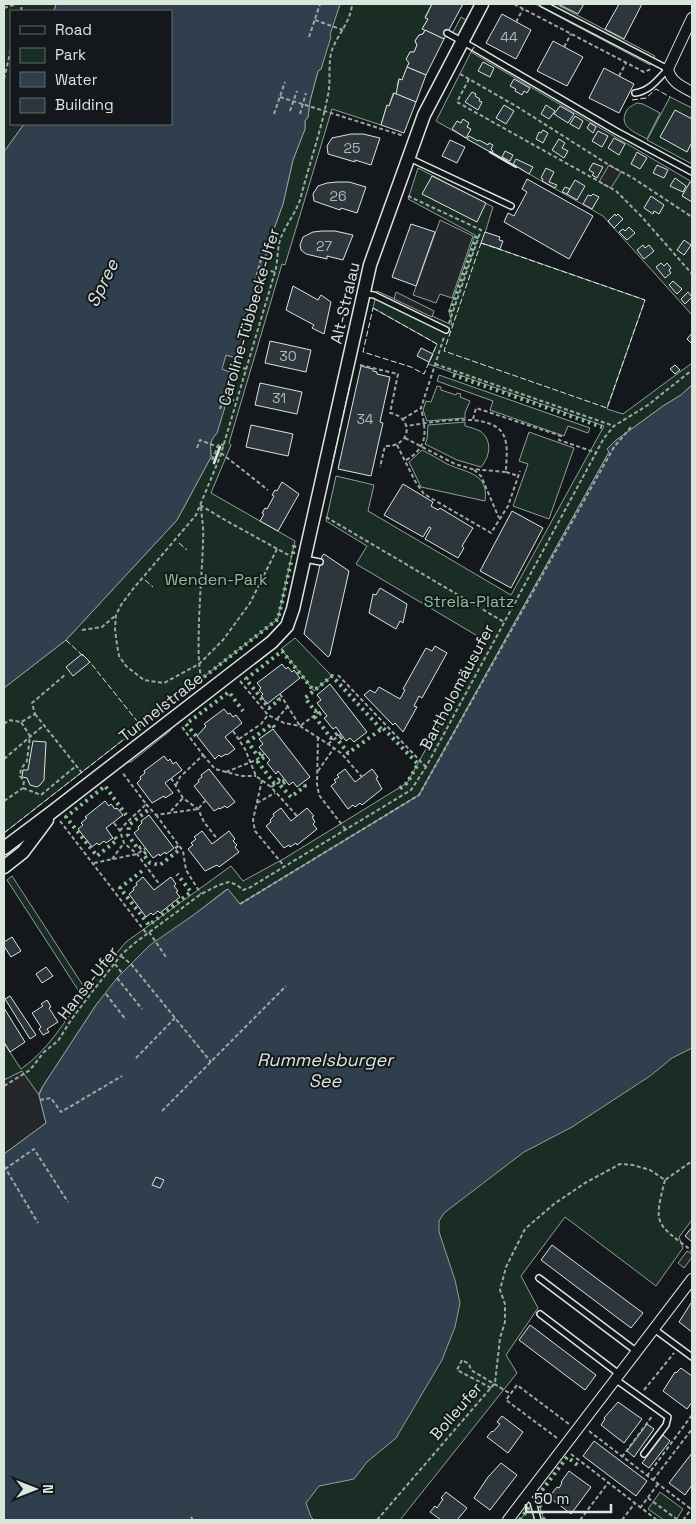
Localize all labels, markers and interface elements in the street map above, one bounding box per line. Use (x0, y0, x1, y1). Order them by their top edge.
legend (10, 10, 172, 125)
text: Road (55, 20, 92, 39)
house number: 44 (500, 28, 518, 46)
text: Park (55, 45, 86, 64)
text: Water (55, 70, 98, 89)
text: Building (55, 95, 114, 114)
house number: 25 (344, 139, 360, 157)
house number: 26 (329, 187, 347, 205)
street label: Caroline-Tübbecke-Ufer (214, 226, 284, 408)
house number: 27 (316, 237, 332, 255)
water label: Spree (81, 254, 124, 311)
street label: Alt-Stralau (325, 260, 365, 346)
house number: 30 (279, 347, 297, 365)
house number: 31 (272, 389, 286, 407)
house number: 34 (356, 410, 374, 428)
park label: Wenden-Park (164, 569, 268, 590)
park label: Strela-Platz (424, 591, 514, 612)
street label: Bartholomäusufer (415, 620, 499, 754)
street label: Tunnelstraße (115, 668, 207, 746)
street label: Hansa-Ufer (53, 942, 123, 1024)
water label: Rummelsburger See (257, 1048, 395, 1092)
street label: Bolleufer (425, 1378, 487, 1444)
north arrow (10, 1464, 60, 1514)
scale bar (526, 1482, 611, 1514)
text: N (39, 1484, 57, 1494)
text: 50 m (534, 1489, 569, 1508)

